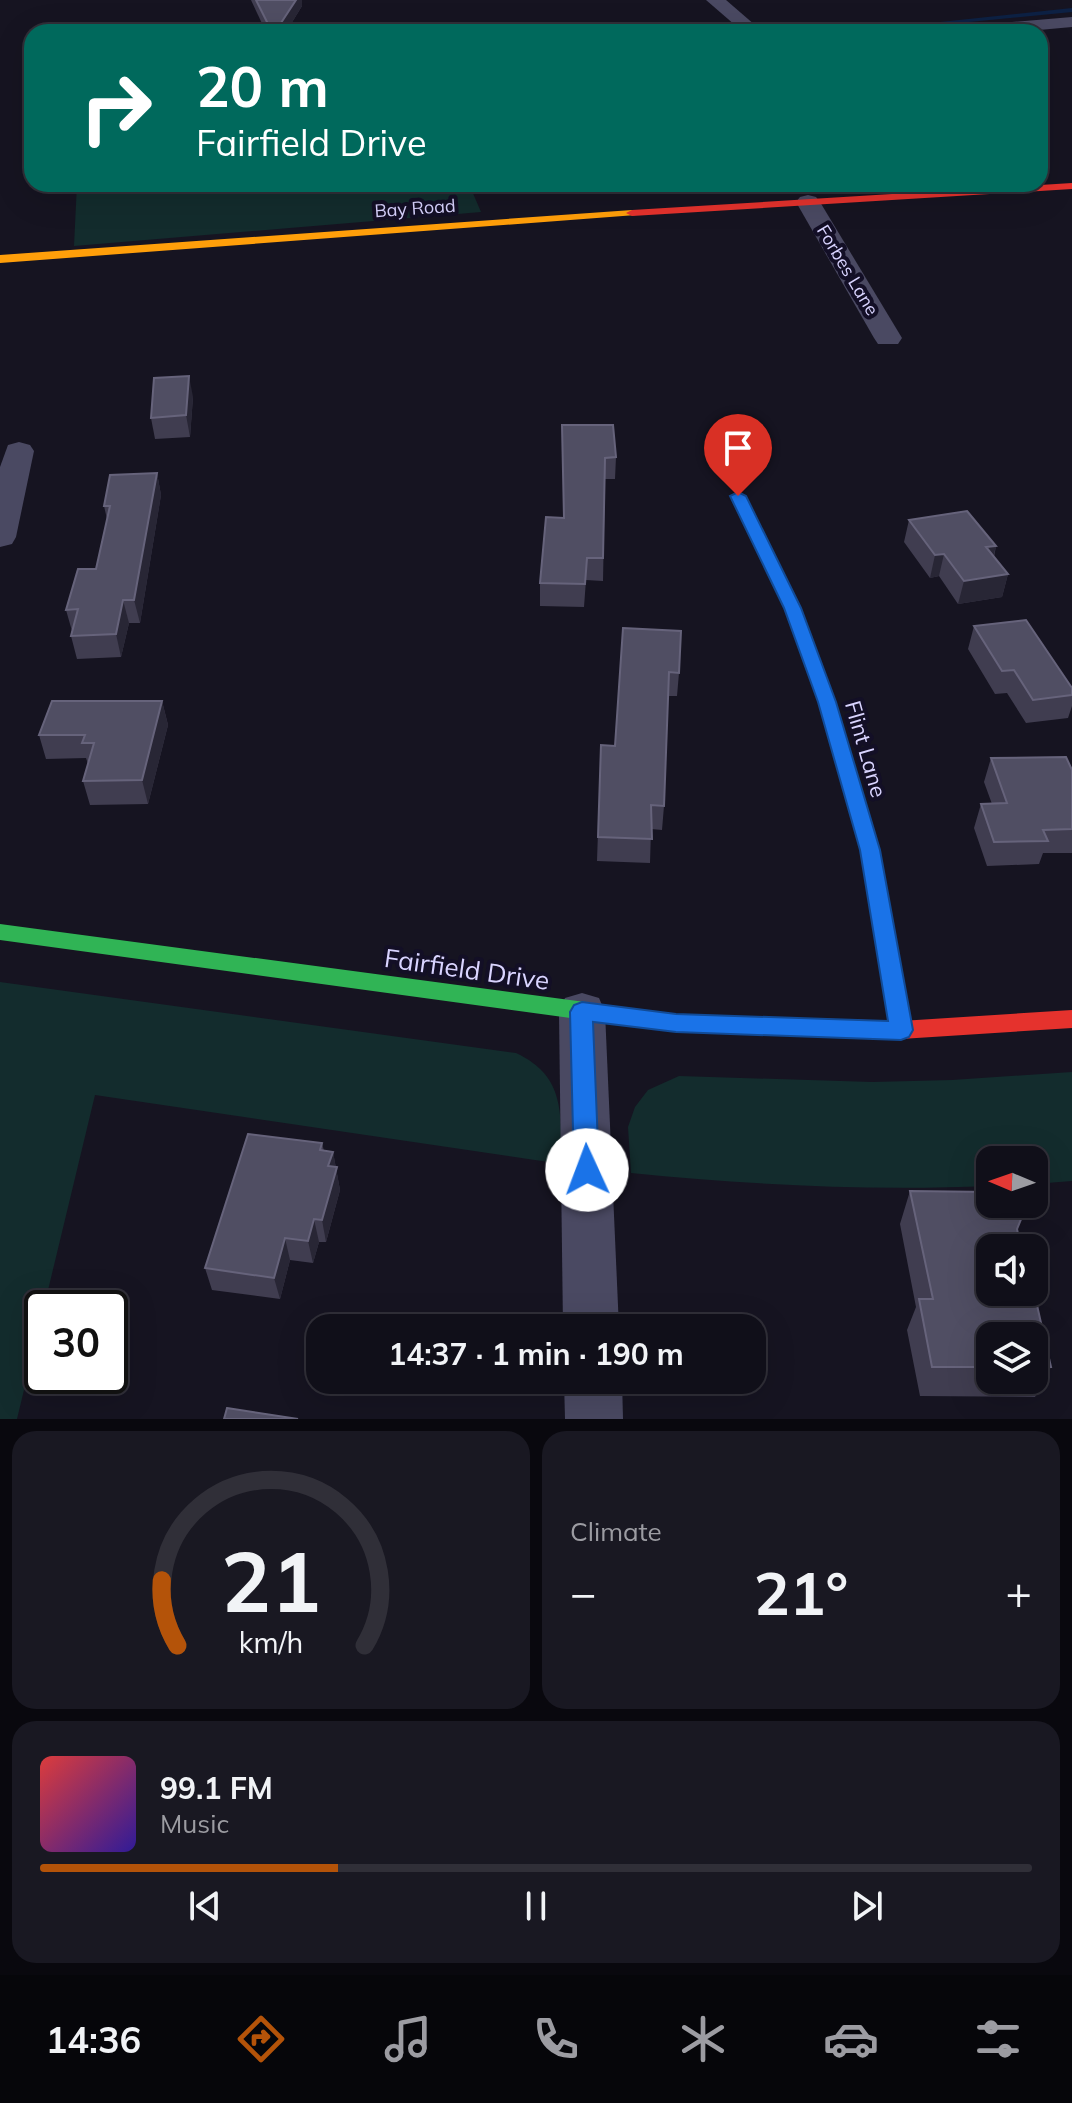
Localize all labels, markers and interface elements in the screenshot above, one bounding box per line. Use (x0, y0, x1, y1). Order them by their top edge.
text: 20 m (196, 51, 329, 121)
icon: right (64, 56, 168, 160)
text: Fairfield Drive (196, 120, 426, 165)
street label: Bay Road (374, 194, 456, 222)
street label: Forbes Lane (812, 220, 884, 320)
pin (704, 414, 772, 496)
icon: arrive (716, 426, 760, 470)
street label: Flint Lane (839, 697, 893, 801)
street label: Fairfield Drive (382, 941, 552, 997)
position arrow (545, 1128, 629, 1212)
north arrow (976, 1146, 1048, 1218)
map controls (976, 1146, 1048, 1394)
button: sound (976, 1234, 1048, 1306)
speed limit sign: 30 (24, 1290, 128, 1394)
button: layers (976, 1322, 1048, 1394)
text: 14:37 · 1 min · 190 m (388, 1335, 684, 1373)
text: Climate (570, 1515, 662, 1548)
text: 21 (221, 1528, 321, 1633)
text: 21° (754, 1555, 848, 1630)
text: − (570, 1565, 596, 1620)
text: + (1006, 1565, 1032, 1620)
text: km/h (239, 1624, 303, 1660)
text: 99.1 FM (160, 1769, 273, 1807)
text: Music (160, 1807, 229, 1840)
icon: previous (183, 1884, 227, 1928)
icon: pause (514, 1884, 558, 1928)
icon: next (845, 1884, 889, 1928)
icon: directions (233, 2011, 289, 2067)
icon: music (380, 2011, 436, 2067)
icon: phone (528, 2011, 584, 2067)
icon: climate (675, 2011, 731, 2067)
icon: car (823, 2011, 879, 2067)
icon: filters (970, 2011, 1026, 2067)
text: 14:36 (46, 2017, 141, 2062)

